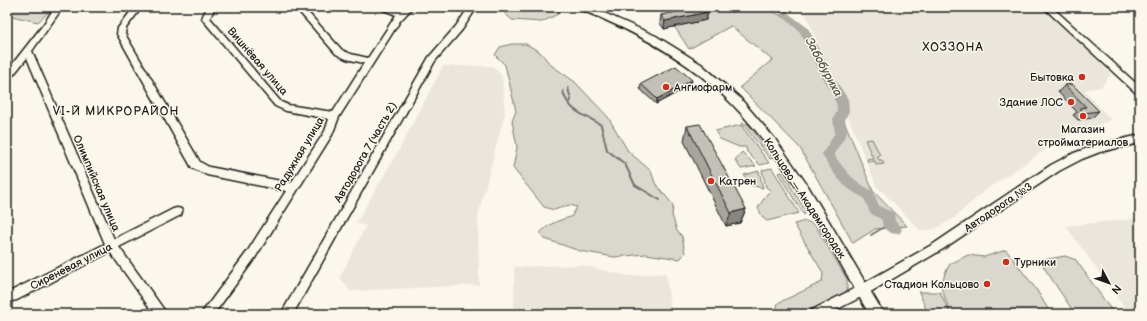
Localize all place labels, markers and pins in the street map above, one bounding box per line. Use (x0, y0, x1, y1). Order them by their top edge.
place label: Бытовка (1030, 71, 1074, 84)
marker: Бытовка (1077, 72, 1087, 82)
place label: Ангиофарм (673, 81, 732, 94)
marker: Ангиофарм (661, 82, 671, 92)
place label: Здание ЛОС (1000, 96, 1064, 109)
marker: Здание ЛОС (1066, 97, 1076, 107)
marker: Магазин стройматериалов (1078, 111, 1088, 121)
place label: Магазин стройматериалов (1038, 123, 1128, 149)
place label: Катрен (719, 175, 756, 188)
marker: Катрен (706, 176, 716, 186)
place label: Турники (1014, 256, 1056, 269)
marker: Турники (1001, 257, 1011, 267)
place label: Стадион Кольцово (884, 278, 979, 291)
marker: Стадион Кольцово (982, 279, 992, 289)

